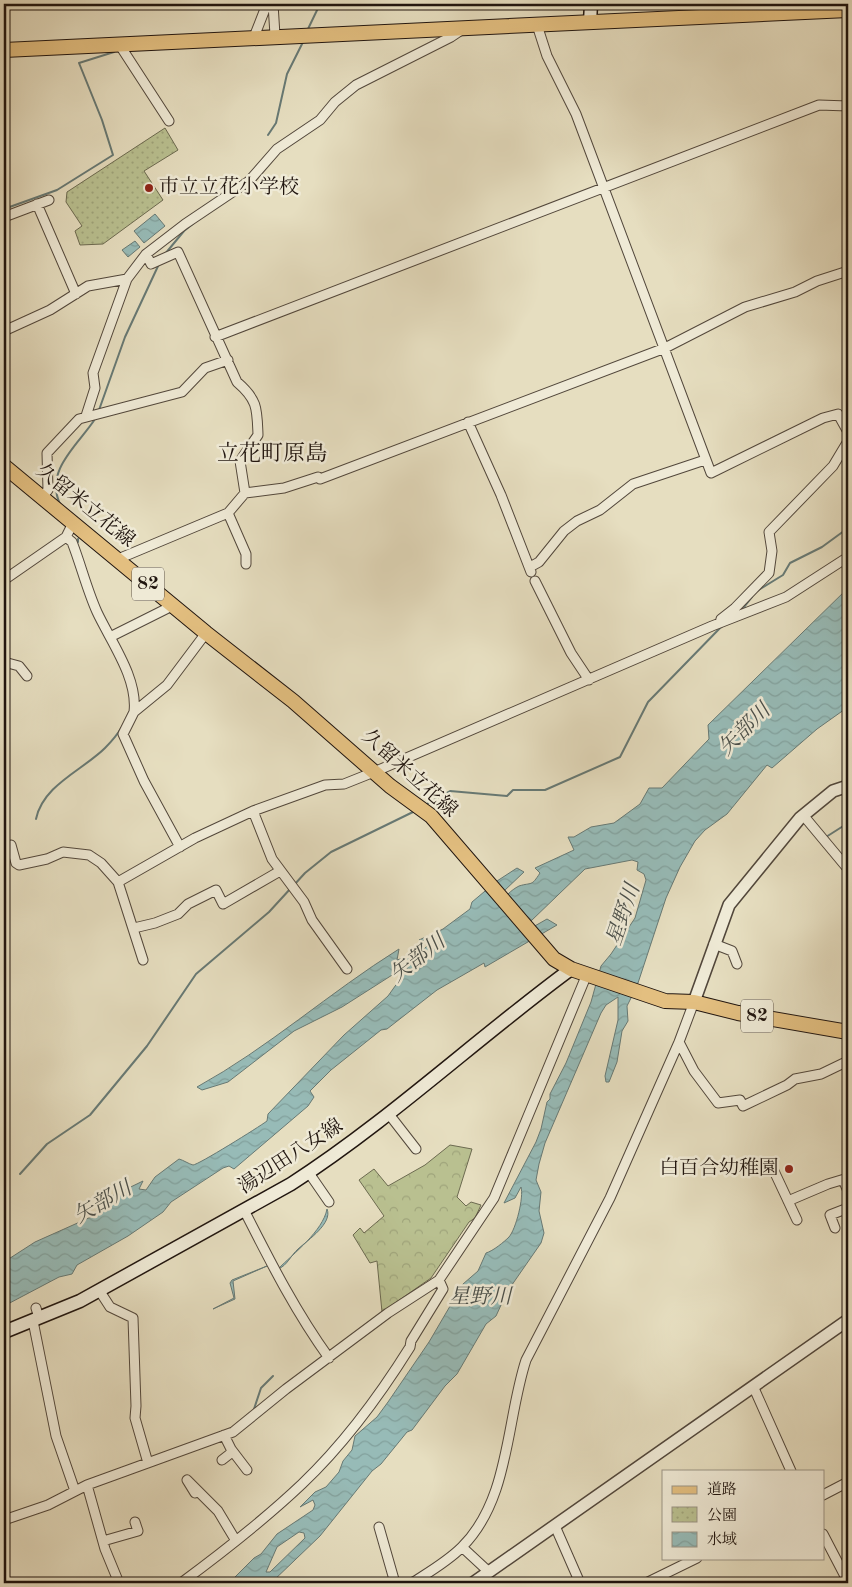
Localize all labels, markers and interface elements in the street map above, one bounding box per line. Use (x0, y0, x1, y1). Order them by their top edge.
place label: 市立立花小学校 (159, 176, 299, 198)
marker: 市立立花小学校 (143, 182, 155, 194)
district label: 立花町原島 (217, 441, 327, 465)
street label: 久留米立花線 (32, 459, 139, 552)
road number: 82 (132, 568, 164, 600)
water label: 矢部川 (714, 697, 776, 760)
street label: 久留米立花線 (358, 725, 462, 822)
water label: 星野川 (602, 879, 645, 948)
water label: 矢部川 (385, 929, 451, 987)
road number: 82 (741, 999, 773, 1032)
street label: 湯辺田八女線 (234, 1114, 347, 1198)
place label: 白百合幼稚園 (659, 1157, 779, 1179)
marker: 白百合幼稚園 (783, 1163, 795, 1175)
water label: 矢部川 (69, 1175, 137, 1228)
water label: 星野川 (449, 1285, 513, 1308)
legend (662, 1470, 824, 1560)
text: 道路 (707, 1481, 737, 1498)
text: 公園 (707, 1507, 737, 1524)
text: 水域 (707, 1531, 737, 1548)

